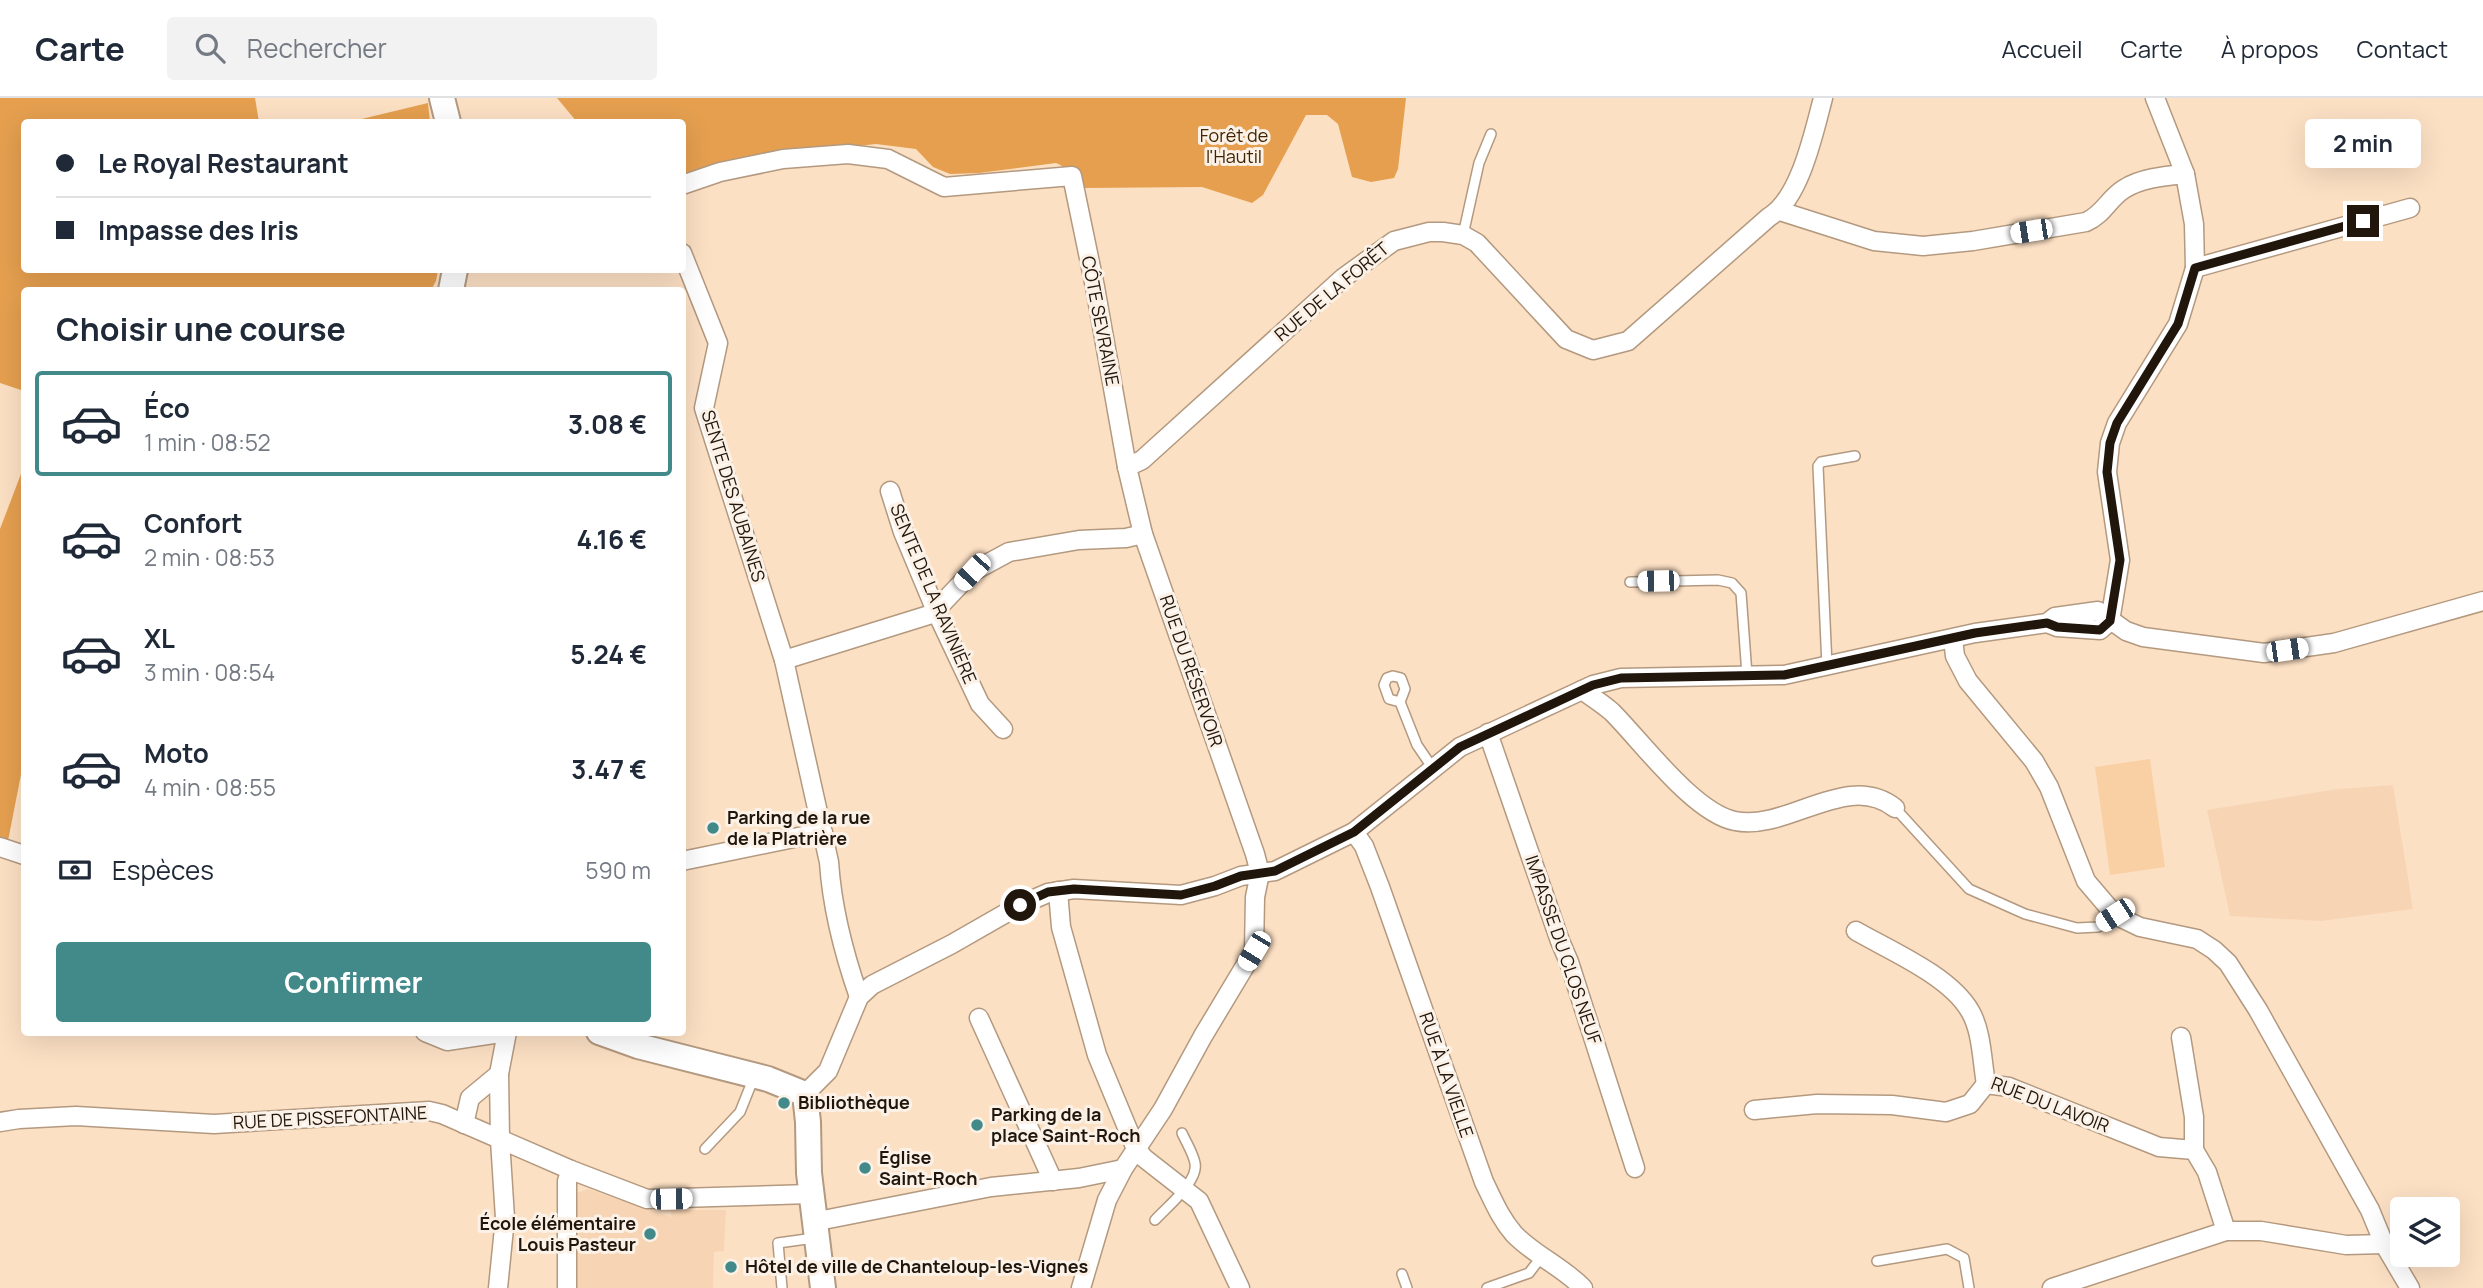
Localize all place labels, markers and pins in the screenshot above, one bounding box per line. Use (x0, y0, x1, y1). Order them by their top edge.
place label: Parking de la rue de la Platrière (727, 805, 870, 850)
marker: Parking de la rue de la Platrière (705, 820, 721, 836)
place label: Bibliothèque (798, 1090, 910, 1114)
marker: Bibliothèque (776, 1095, 792, 1111)
place label: Parking de la place Saint-Roch (991, 1102, 1141, 1147)
marker: Parking de la place Saint-Roch (969, 1117, 985, 1133)
place label: Église Saint-Roch (879, 1145, 978, 1190)
marker: Église Saint-Roch (857, 1160, 873, 1176)
place label: École élémentaire Louis Pasteur (479, 1211, 636, 1256)
marker: École élémentaire Louis Pasteur (642, 1226, 658, 1242)
place label: Hôtel de ville de Chanteloup-les-Vignes (745, 1254, 1089, 1278)
marker: Hôtel de ville de Chanteloup-les-Vignes (723, 1259, 739, 1275)

